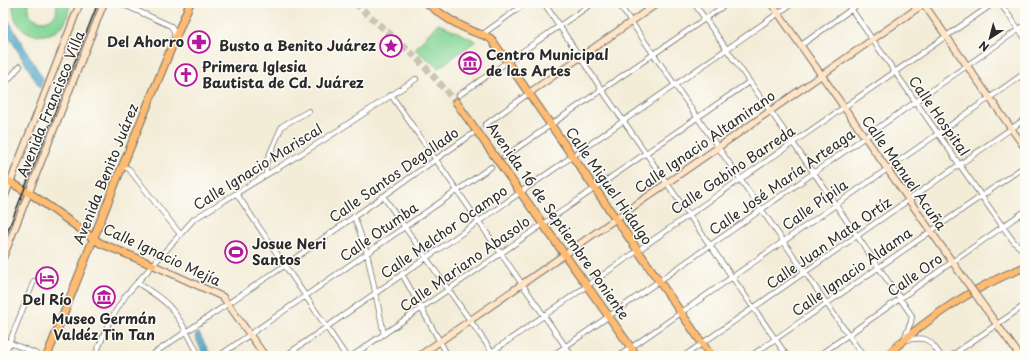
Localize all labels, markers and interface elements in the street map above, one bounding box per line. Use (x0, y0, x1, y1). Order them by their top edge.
north arrow (970, 18, 1010, 58)
street label: Avenida Francisco Villa (12, 27, 90, 180)
pharmacy icon: Del Ahorro (186, 29, 212, 55)
place label: Del Ahorro (107, 31, 184, 52)
place icon: Busto a Benito Juárez (378, 33, 404, 59)
place label: Busto a Benito Juárez (219, 35, 376, 56)
text: N (975, 37, 992, 56)
place label: Centro Municipal de las Artes (486, 44, 609, 81)
museum icon: Centro Municipal de las Artes (457, 50, 483, 76)
place label: Primera Iglesia Bautista de Cd. Juárez (202, 56, 364, 93)
church icon: Primera Iglesia Bautista de Cd. Juárez (173, 62, 199, 88)
street label: Calle Hospital (904, 71, 975, 160)
street label: Calle Ignacio Altamirano (630, 85, 779, 198)
street label: Avenida Benito Juárez (68, 100, 144, 247)
street label: Calle Manuel Acuña (857, 111, 952, 234)
street label: Calle Ignacio Mariscal (189, 118, 326, 215)
street label: Avenida 16 de Septiembre Poniente (482, 118, 635, 324)
street label: Calle Gabino Barreda (666, 120, 799, 219)
street label: Calle Santos Degollado (325, 122, 463, 227)
street label: Calle Miguel Hidalgo (561, 123, 658, 249)
street label: Calle José María Arteaga (705, 123, 859, 240)
street label: Calle Pípila (778, 174, 852, 235)
street label: Calle Melchor Ocampo (376, 180, 512, 283)
street label: Calle Juan Mata Ortíz (762, 191, 896, 294)
street label: Calle Otumba (335, 197, 422, 266)
street label: Calle Mariano Abasolo (395, 211, 534, 316)
street label: Calle Ignacio Mejía (100, 218, 225, 291)
street label: Calle Ignacio Aldama (787, 222, 916, 321)
place label: Josue Neri Santos (252, 233, 326, 270)
sports icon: Josue Neri Santos (223, 239, 249, 265)
street label: Calle Oro (883, 248, 947, 301)
hotel icon: Del Río (34, 265, 60, 291)
museum icon: Museo Germán Valdéz Tin Tan (91, 284, 117, 310)
place label: Del Río (22, 289, 72, 310)
place label: Museo Germán Valdéz Tin Tan (52, 308, 156, 345)

